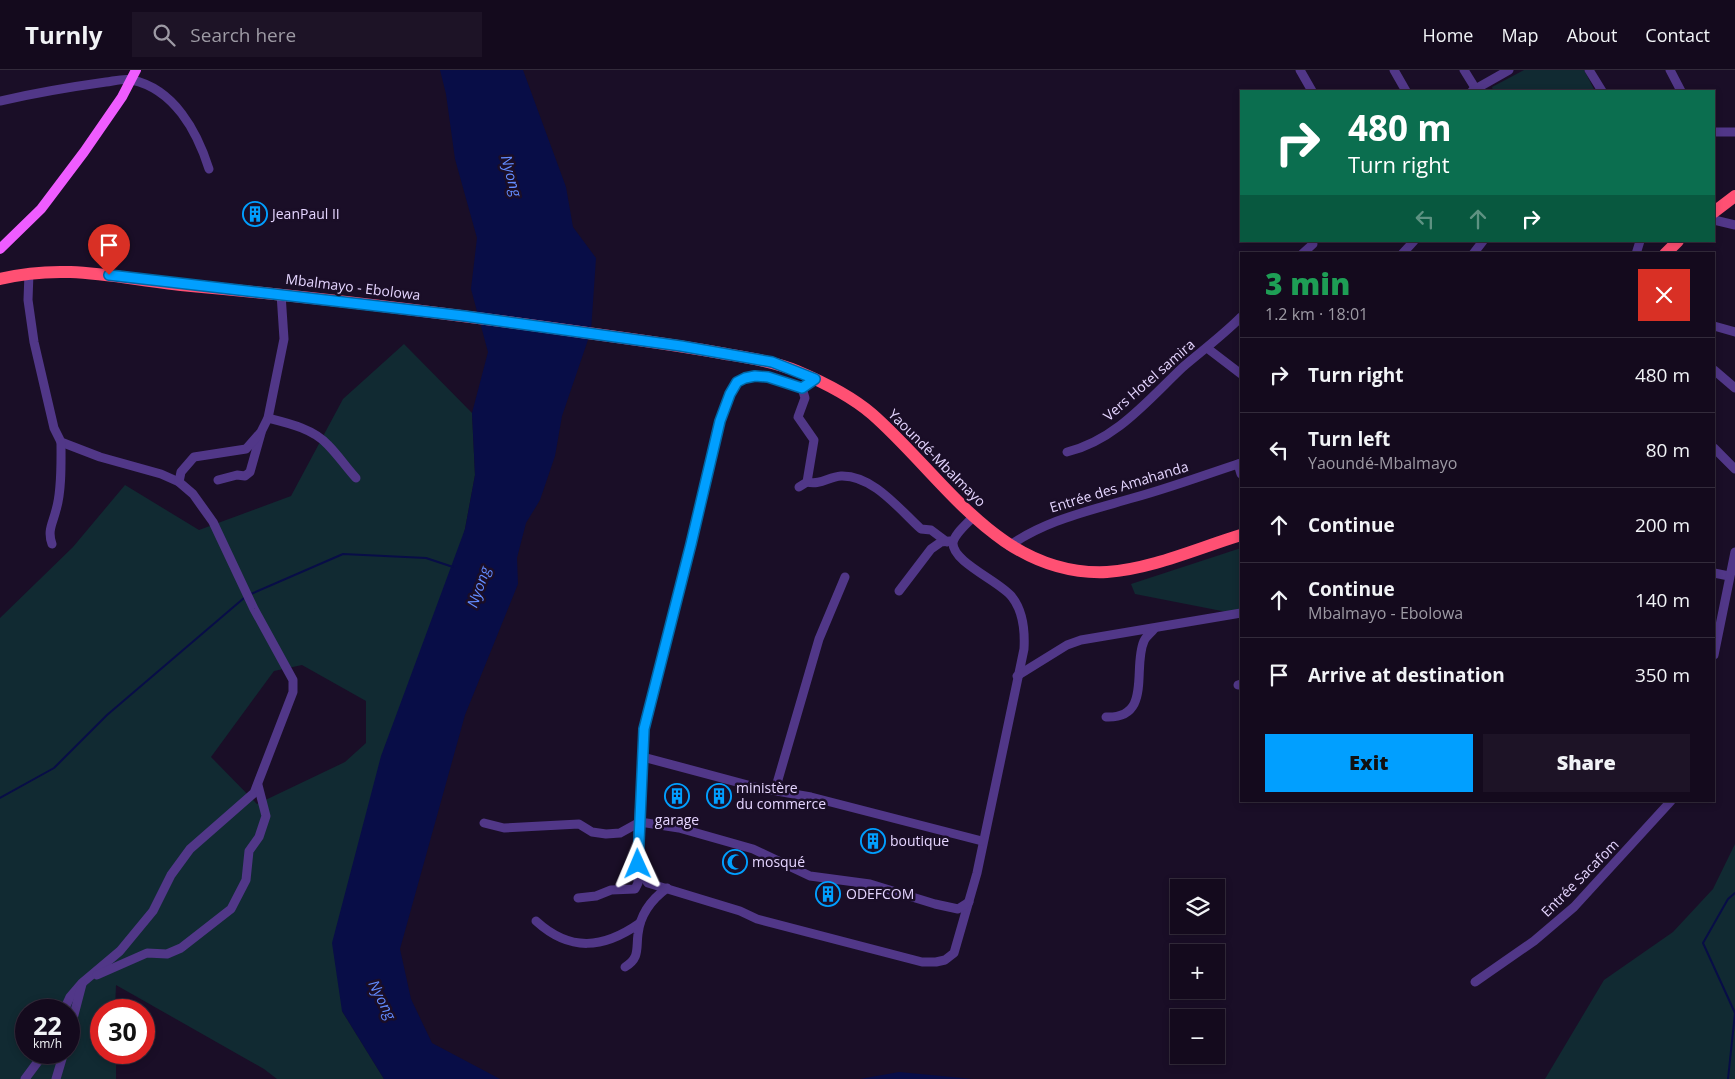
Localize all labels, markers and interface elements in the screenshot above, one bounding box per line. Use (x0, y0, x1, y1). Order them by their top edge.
search box (132, 12, 482, 57)
text: Turnly (25, 18, 102, 51)
icon: search (150, 21, 178, 49)
text: Search here (190, 22, 296, 48)
text: Home (1423, 23, 1473, 47)
text: Map (1501, 23, 1539, 47)
text: About (1567, 23, 1617, 47)
text: Contact (1645, 23, 1710, 47)
text: 480 m (1348, 104, 1452, 151)
icon: right (1265, 110, 1330, 175)
text: Turn right (1348, 149, 1450, 179)
water label: Nyong (497, 153, 527, 200)
building icon: JeanPaul II (242, 201, 268, 227)
place label: JeanPaul II (270, 204, 340, 223)
icon: left (1411, 205, 1439, 233)
icon: ahead (1464, 205, 1492, 233)
icon: right (1517, 205, 1545, 233)
pin (88, 224, 130, 275)
icon: arrive (95, 231, 123, 259)
text: 3 min (1265, 263, 1350, 304)
street label: Mbalmayo - Ebolowa (285, 269, 422, 304)
button: close (1638, 269, 1690, 321)
text: 1.2 km · 18:01 (1265, 303, 1368, 325)
street label: Vers Hotel samira (1099, 335, 1198, 425)
icon: right (1265, 361, 1293, 389)
text: Turn right (1308, 362, 1403, 388)
text: 480 m (1635, 362, 1690, 388)
street label: Yaoundé-Mbalmayo (884, 405, 990, 511)
text: Turn left (1308, 426, 1390, 452)
icon: left (1265, 436, 1293, 464)
text: 80 m (1646, 437, 1690, 463)
text: Yaoundé-Mbalmayo (1308, 452, 1457, 474)
street label: Entrée des Amahanda (1047, 456, 1191, 517)
icon: ahead (1265, 511, 1293, 539)
text: Continue (1308, 512, 1395, 538)
text: 200 m (1635, 512, 1690, 538)
water label: Nyong (462, 562, 495, 610)
text: Continue (1308, 576, 1395, 602)
icon: ahead (1265, 586, 1293, 614)
text: 140 m (1635, 587, 1690, 613)
text: Mbalmayo - Ebolowa (1308, 602, 1463, 624)
icon: arrive (1265, 661, 1293, 689)
text: Arrive at destination (1308, 662, 1505, 688)
text: 350 m (1635, 662, 1690, 688)
button: Exit (1265, 734, 1473, 792)
button: Share (1483, 734, 1690, 792)
place label: ministère du commerce (736, 778, 826, 813)
building icon: garage (664, 783, 690, 809)
building icon: ministère du commerce (706, 783, 732, 809)
place label: garage (655, 810, 699, 829)
building icon: boutique (860, 828, 886, 854)
place label: boutique (890, 831, 949, 850)
street label: Entrée Sacafom (1537, 835, 1623, 921)
position arrow (611, 837, 663, 889)
mosque icon: mosqué (722, 849, 748, 875)
place label: mosqué (752, 852, 805, 871)
map controls (1170, 879, 1225, 1064)
button: layers (1170, 879, 1225, 934)
building icon: ODEFCOM (815, 881, 841, 907)
place label: ODEFCOM (846, 884, 914, 903)
button: + (1170, 944, 1225, 999)
water label: Nyong (364, 976, 402, 1024)
speed limit sign: 30 (90, 999, 155, 1064)
text: 22 (33, 1008, 62, 1042)
button: − (1170, 1009, 1225, 1064)
text: km/h (33, 1035, 62, 1052)

